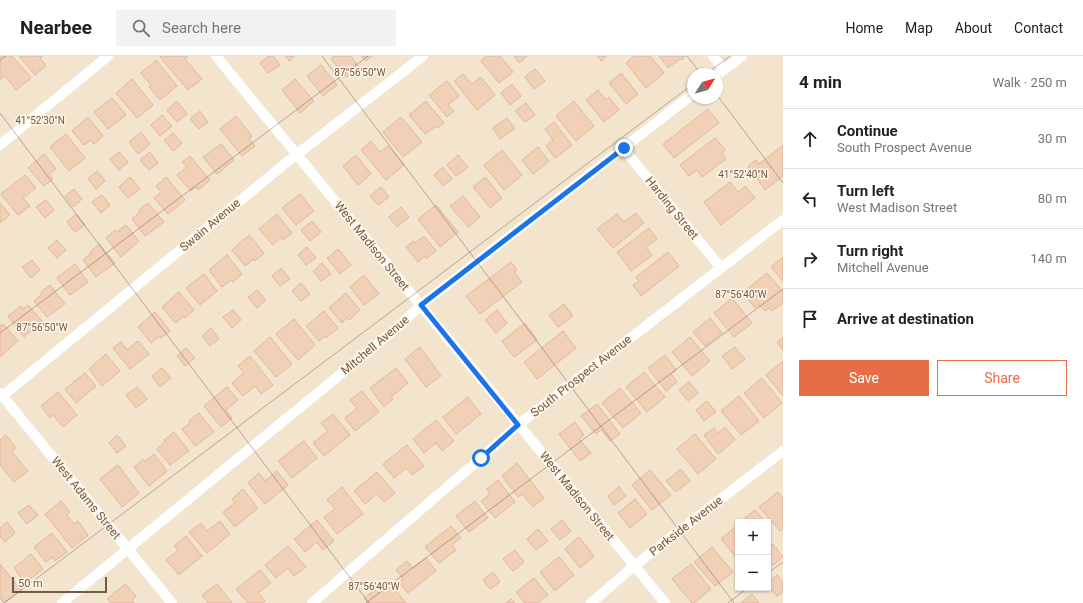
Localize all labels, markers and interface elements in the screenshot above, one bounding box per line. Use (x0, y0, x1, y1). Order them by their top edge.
search box (116, 10, 396, 46)
text: Nearbee (20, 16, 92, 39)
icon: search (130, 17, 152, 39)
text: Search here (162, 19, 241, 37)
text: Home (845, 20, 883, 36)
text: Map (905, 20, 933, 36)
text: About (955, 20, 992, 36)
text: Contact (1014, 20, 1063, 36)
text: 87°56'50"W (334, 67, 386, 78)
north arrow (687, 68, 723, 104)
text: 4 min (799, 72, 842, 92)
text: Walk · 250 m (992, 75, 1067, 90)
text: 41°52'30"N (15, 115, 65, 126)
text: Continue (837, 122, 898, 140)
icon: ahead (799, 128, 821, 150)
text: 30 m (1038, 131, 1067, 146)
route end (615, 139, 633, 157)
text: South Prospect Avenue (837, 140, 972, 155)
text: 41°52'40"N (718, 169, 768, 180)
street label: Harding Street (642, 174, 702, 242)
text: Turn left (837, 182, 894, 200)
icon: left (799, 188, 821, 210)
text: 80 m (1038, 191, 1067, 206)
street label: Swain Avenue (177, 196, 243, 254)
street label: West Madison Street (332, 198, 412, 294)
text: West Madison Street (837, 200, 957, 215)
text: Turn right (837, 242, 903, 260)
icon: right (799, 248, 821, 270)
text: 140 m (1030, 251, 1067, 266)
text: Mitchell Avenue (837, 260, 929, 275)
text: 87°56'40"W (715, 289, 767, 300)
icon: arrive (799, 308, 821, 330)
text: Arrive at destination (837, 310, 974, 328)
street label: Mitchell Avenue (338, 312, 412, 378)
text: 87°56'50"W (16, 322, 68, 333)
street label: South Prospect Avenue (528, 332, 634, 420)
button: Save (799, 360, 929, 396)
button: Share (937, 360, 1067, 396)
street label: West Madison Street (537, 448, 617, 544)
route start (472, 449, 490, 467)
street label: West Adams Street (48, 454, 124, 542)
street label: Parkside Avenue (647, 493, 725, 559)
map controls (735, 519, 771, 591)
button: + (735, 519, 771, 555)
button: − (735, 555, 771, 591)
scale bar (12, 575, 107, 594)
text: 50 m (18, 577, 43, 590)
text: 87°56'40"W (348, 581, 400, 592)

